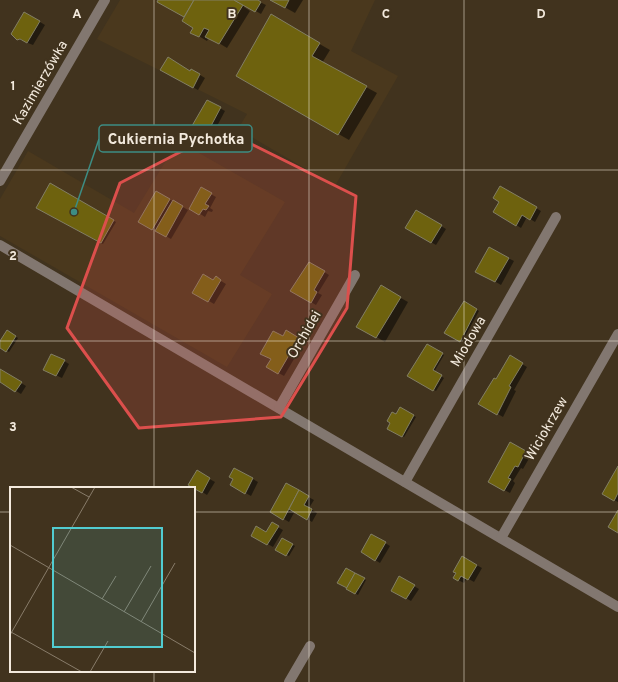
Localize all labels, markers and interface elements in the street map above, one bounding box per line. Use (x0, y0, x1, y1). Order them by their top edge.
text: A (72, 7, 82, 23)
text: B (228, 7, 237, 23)
text: C (382, 7, 390, 23)
text: D (536, 7, 546, 23)
street label: Kazimierzówka (10, 38, 72, 128)
text: 1 (10, 79, 16, 95)
callout: Cukiernia Pychotka (99, 125, 252, 152)
text: Cukiernia Pychotka (108, 131, 244, 150)
text: 2 (9, 249, 17, 265)
street label: Orchidei (284, 308, 326, 362)
street label: Miodowa (448, 314, 490, 370)
street label: Wiciokrzew (522, 394, 572, 464)
text: 3 (9, 420, 17, 436)
inset map (10, 487, 195, 672)

